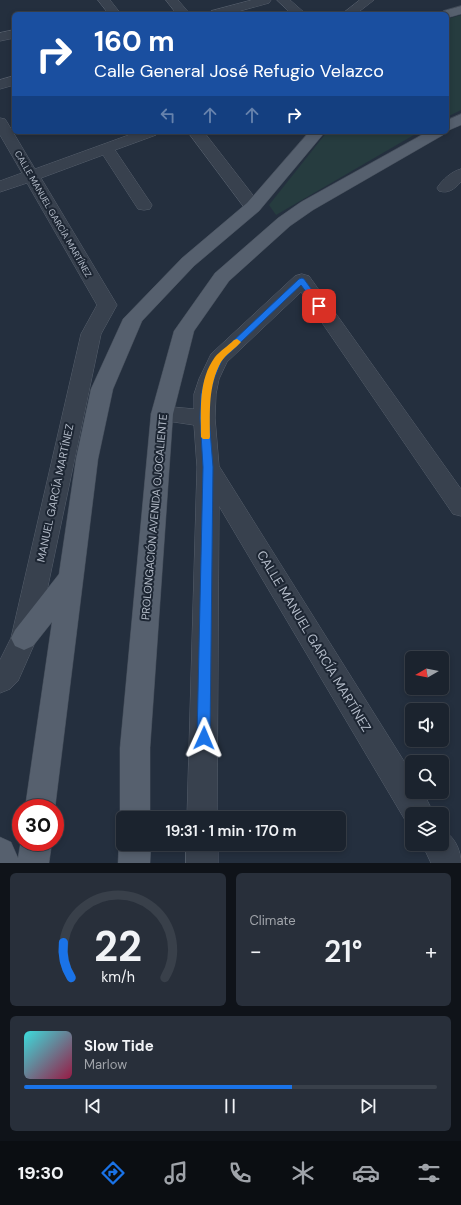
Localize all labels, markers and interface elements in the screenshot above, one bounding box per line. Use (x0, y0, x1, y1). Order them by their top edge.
text: 160 m (94, 23, 175, 60)
icon: right (28, 28, 80, 80)
text: Calle General José Refugio Velazco (94, 59, 384, 83)
icon: left (157, 104, 179, 126)
icon: ahead (199, 104, 221, 126)
icon: ahead (241, 104, 263, 126)
icon: right (283, 104, 305, 126)
street label: CALLE MANUEL GARCÍA MARTÍNEZ (12, 148, 95, 280)
pin (302, 289, 336, 323)
icon: arrive (308, 295, 330, 317)
street label: PROLONGACIÓN AVENIDA OJOCALIENTE (138, 413, 170, 621)
street label: MANUEL GARCÍA MARTÍNEZ (34, 423, 76, 563)
street label: CALLE MANUEL GARCÍA MARTÍNEZ (253, 547, 376, 735)
north arrow (405, 651, 449, 695)
map controls (405, 651, 449, 851)
button: sound (405, 703, 449, 747)
position arrow (183, 717, 225, 759)
button: search (405, 755, 449, 799)
speed limit sign: 30 (12, 799, 64, 851)
button: layers (405, 807, 449, 851)
text: 19:31 · 1 min · 170 m (165, 821, 297, 841)
text: Climate (250, 912, 296, 929)
text: 22 (94, 919, 142, 973)
text: 21° (324, 932, 362, 971)
text: − (250, 937, 262, 966)
text: + (425, 937, 437, 966)
text: km/h (101, 967, 135, 985)
text: Slow Tide (84, 1036, 154, 1056)
text: Marlow (84, 1056, 127, 1073)
icon: previous (82, 1095, 104, 1117)
icon: pause (219, 1095, 241, 1117)
icon: next (357, 1095, 379, 1117)
icon: directions (99, 1159, 127, 1187)
icon: music (162, 1159, 190, 1187)
icon: phone (226, 1159, 254, 1187)
icon: climate (289, 1159, 317, 1187)
icon: car (352, 1159, 380, 1187)
icon: filters (415, 1159, 443, 1187)
text: 19:30 (18, 1161, 64, 1185)

